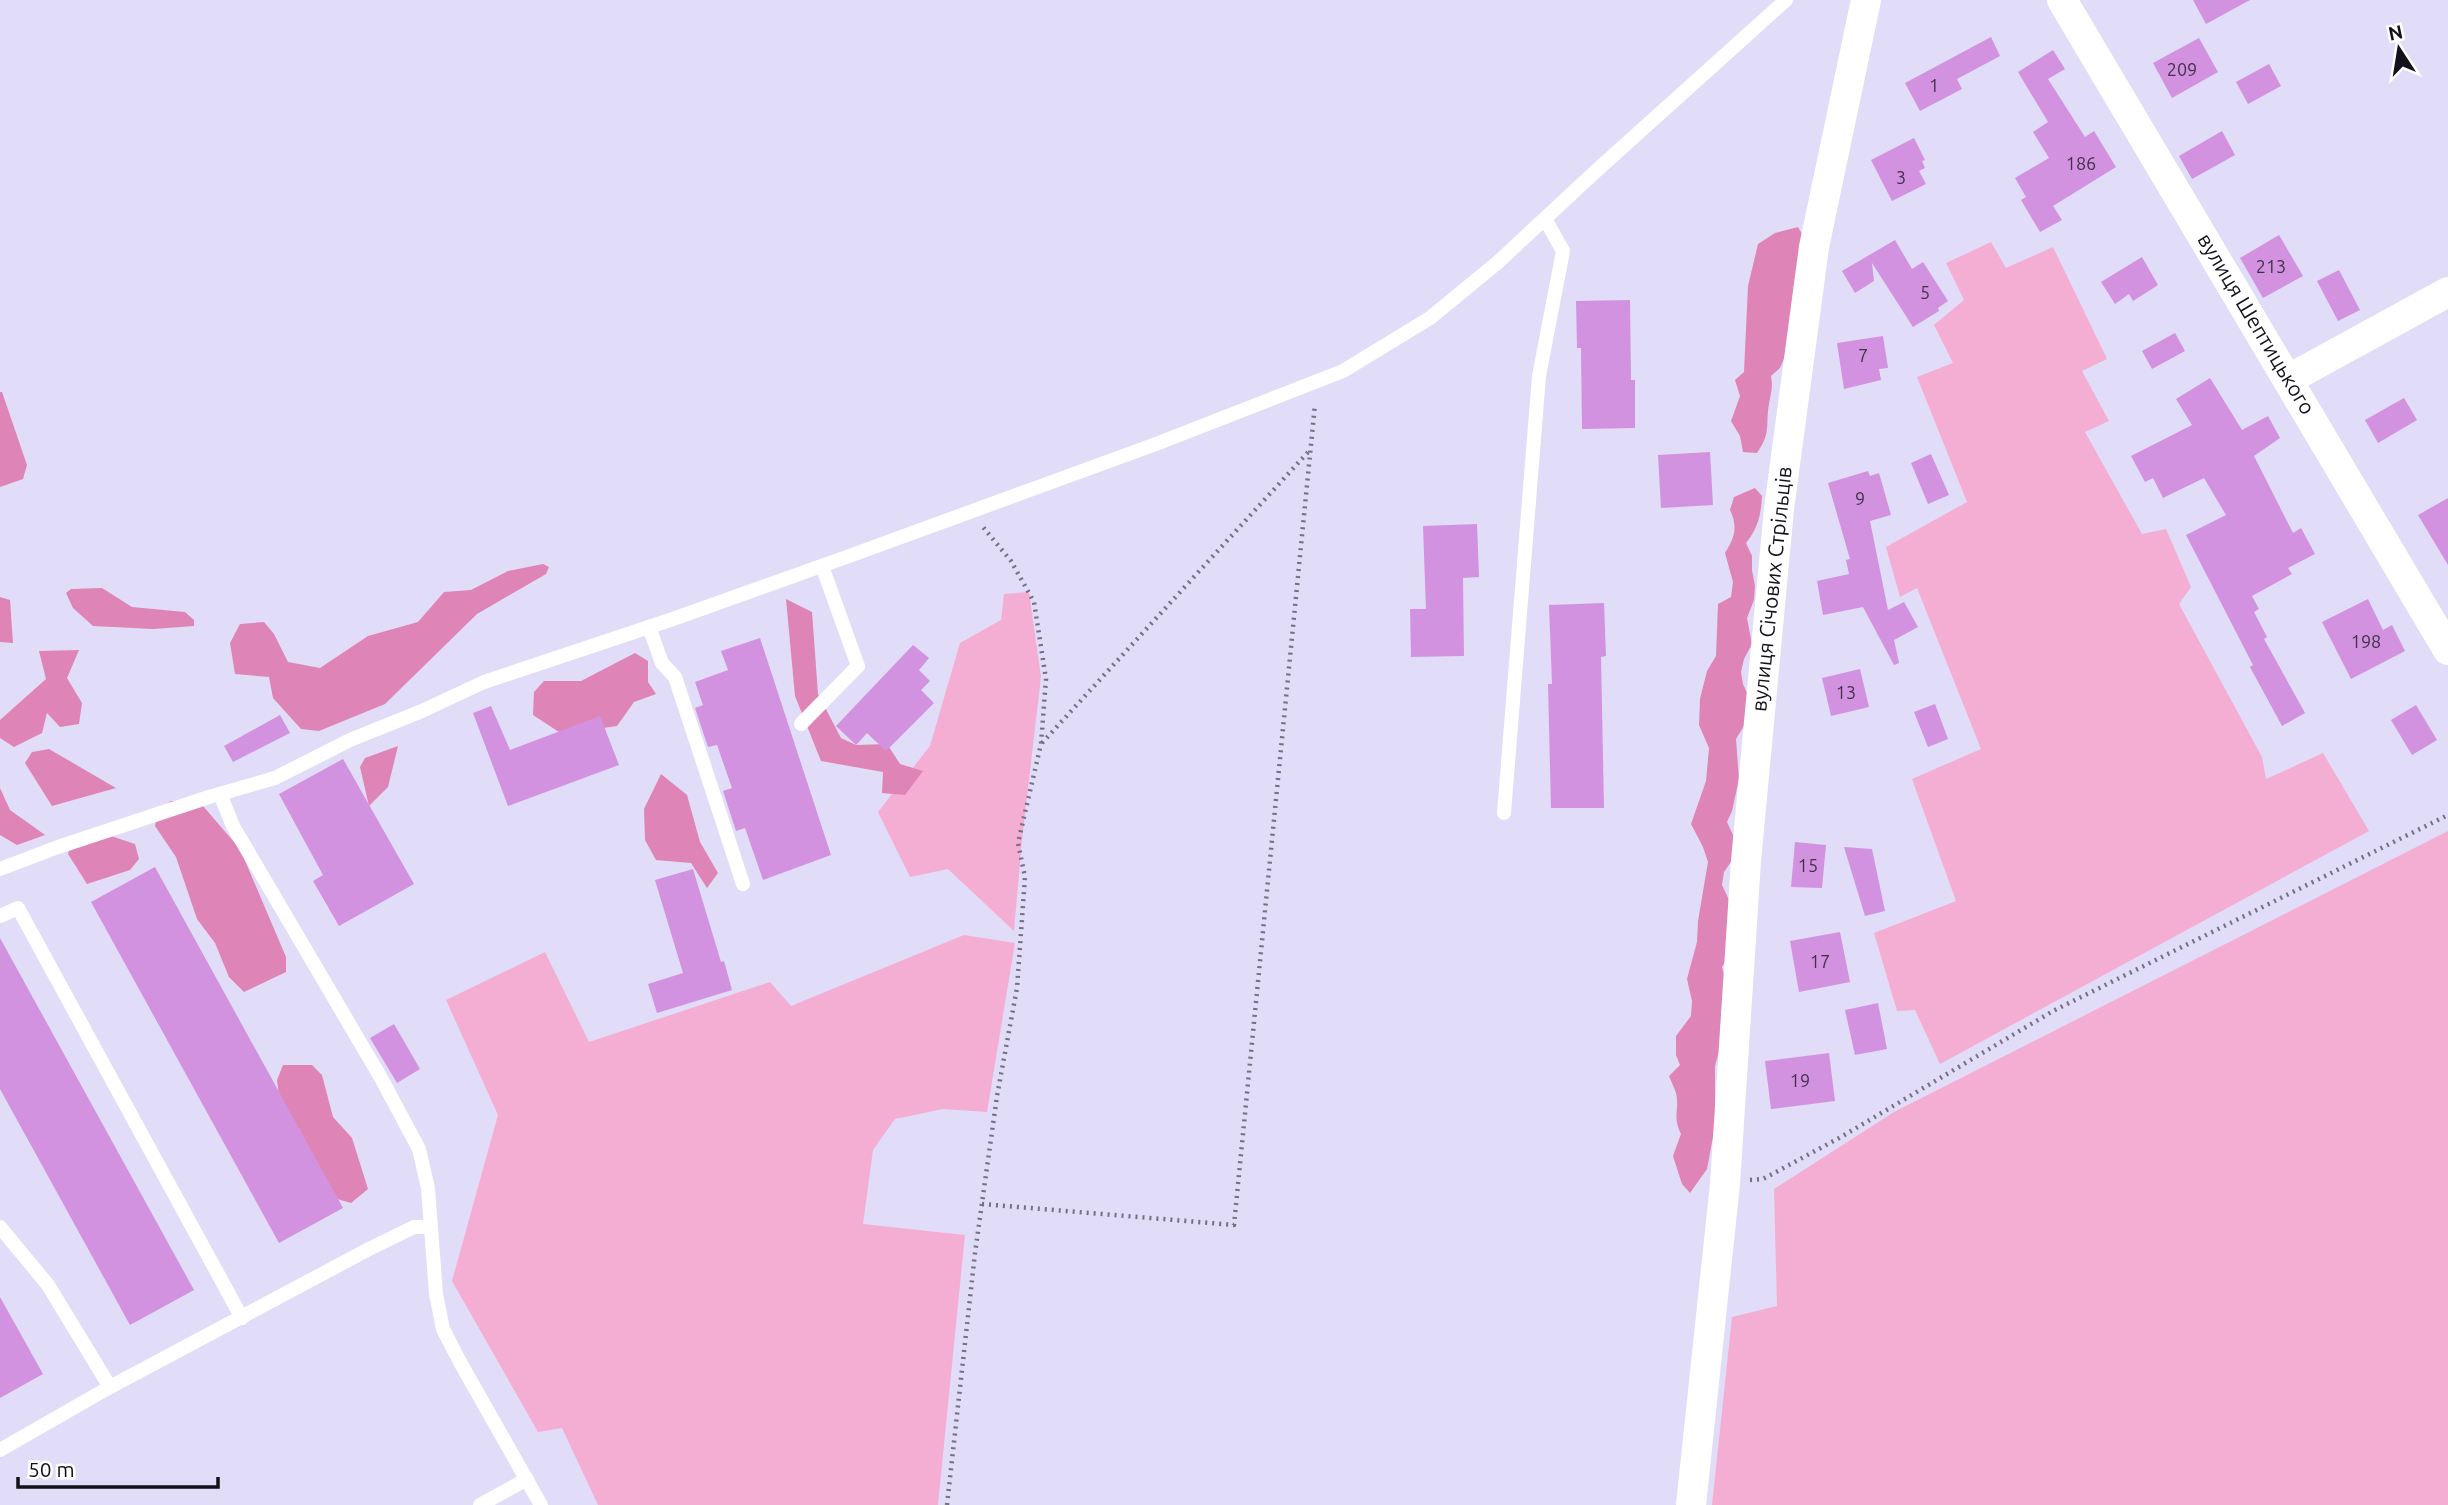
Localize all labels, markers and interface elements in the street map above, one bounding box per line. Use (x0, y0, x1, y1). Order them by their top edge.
north arrow (2364, 14, 2434, 84)
text: N (2386, 20, 2405, 45)
house number: 209 (2167, 59, 2197, 79)
house number: 1 (1929, 75, 1939, 95)
house number: 186 (2066, 153, 2096, 173)
house number: 3 (1896, 167, 1906, 187)
street label: вулиця Шептицького (2193, 229, 2320, 418)
house number: 213 (2256, 256, 2286, 276)
house number: 5 (1920, 282, 1930, 302)
house number: 7 (1858, 345, 1868, 365)
street label: вулиця Січових Стрільців (1746, 465, 1796, 713)
house number: 9 (1855, 488, 1865, 508)
house number: 198 (2351, 631, 2381, 651)
house number: 13 (1836, 682, 1856, 702)
house number: 15 (1798, 855, 1818, 875)
house number: 17 (1810, 951, 1830, 971)
house number: 19 (1790, 1070, 1810, 1090)
scale bar (18, 1446, 217, 1490)
text: 50 m (28, 1457, 75, 1481)

